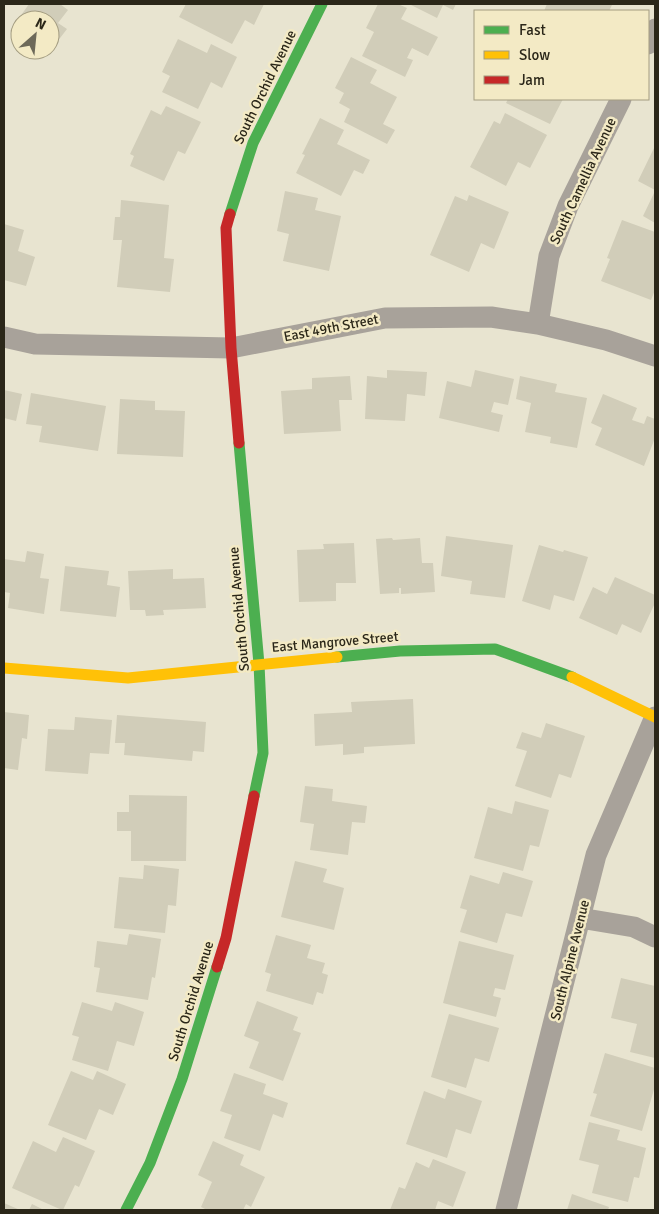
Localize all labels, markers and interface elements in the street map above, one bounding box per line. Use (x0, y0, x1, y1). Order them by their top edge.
north arrow (10, 10, 60, 60)
legend (474, 10, 649, 100)
text: N (32, 14, 49, 34)
text: Fast (519, 21, 546, 39)
street label: South Orchid Avenue (230, 27, 300, 147)
text: Slow (519, 46, 550, 64)
text: Jam (519, 71, 545, 89)
street label: South Camellia Avenue (546, 115, 620, 247)
street label: East 49th Street (282, 310, 380, 346)
street label: South Orchid Avenue (225, 546, 253, 672)
street label: East Mangrove Street (271, 628, 399, 656)
street label: South Alpine Avenue (547, 898, 593, 1022)
street label: South Orchid Avenue (165, 939, 217, 1063)

